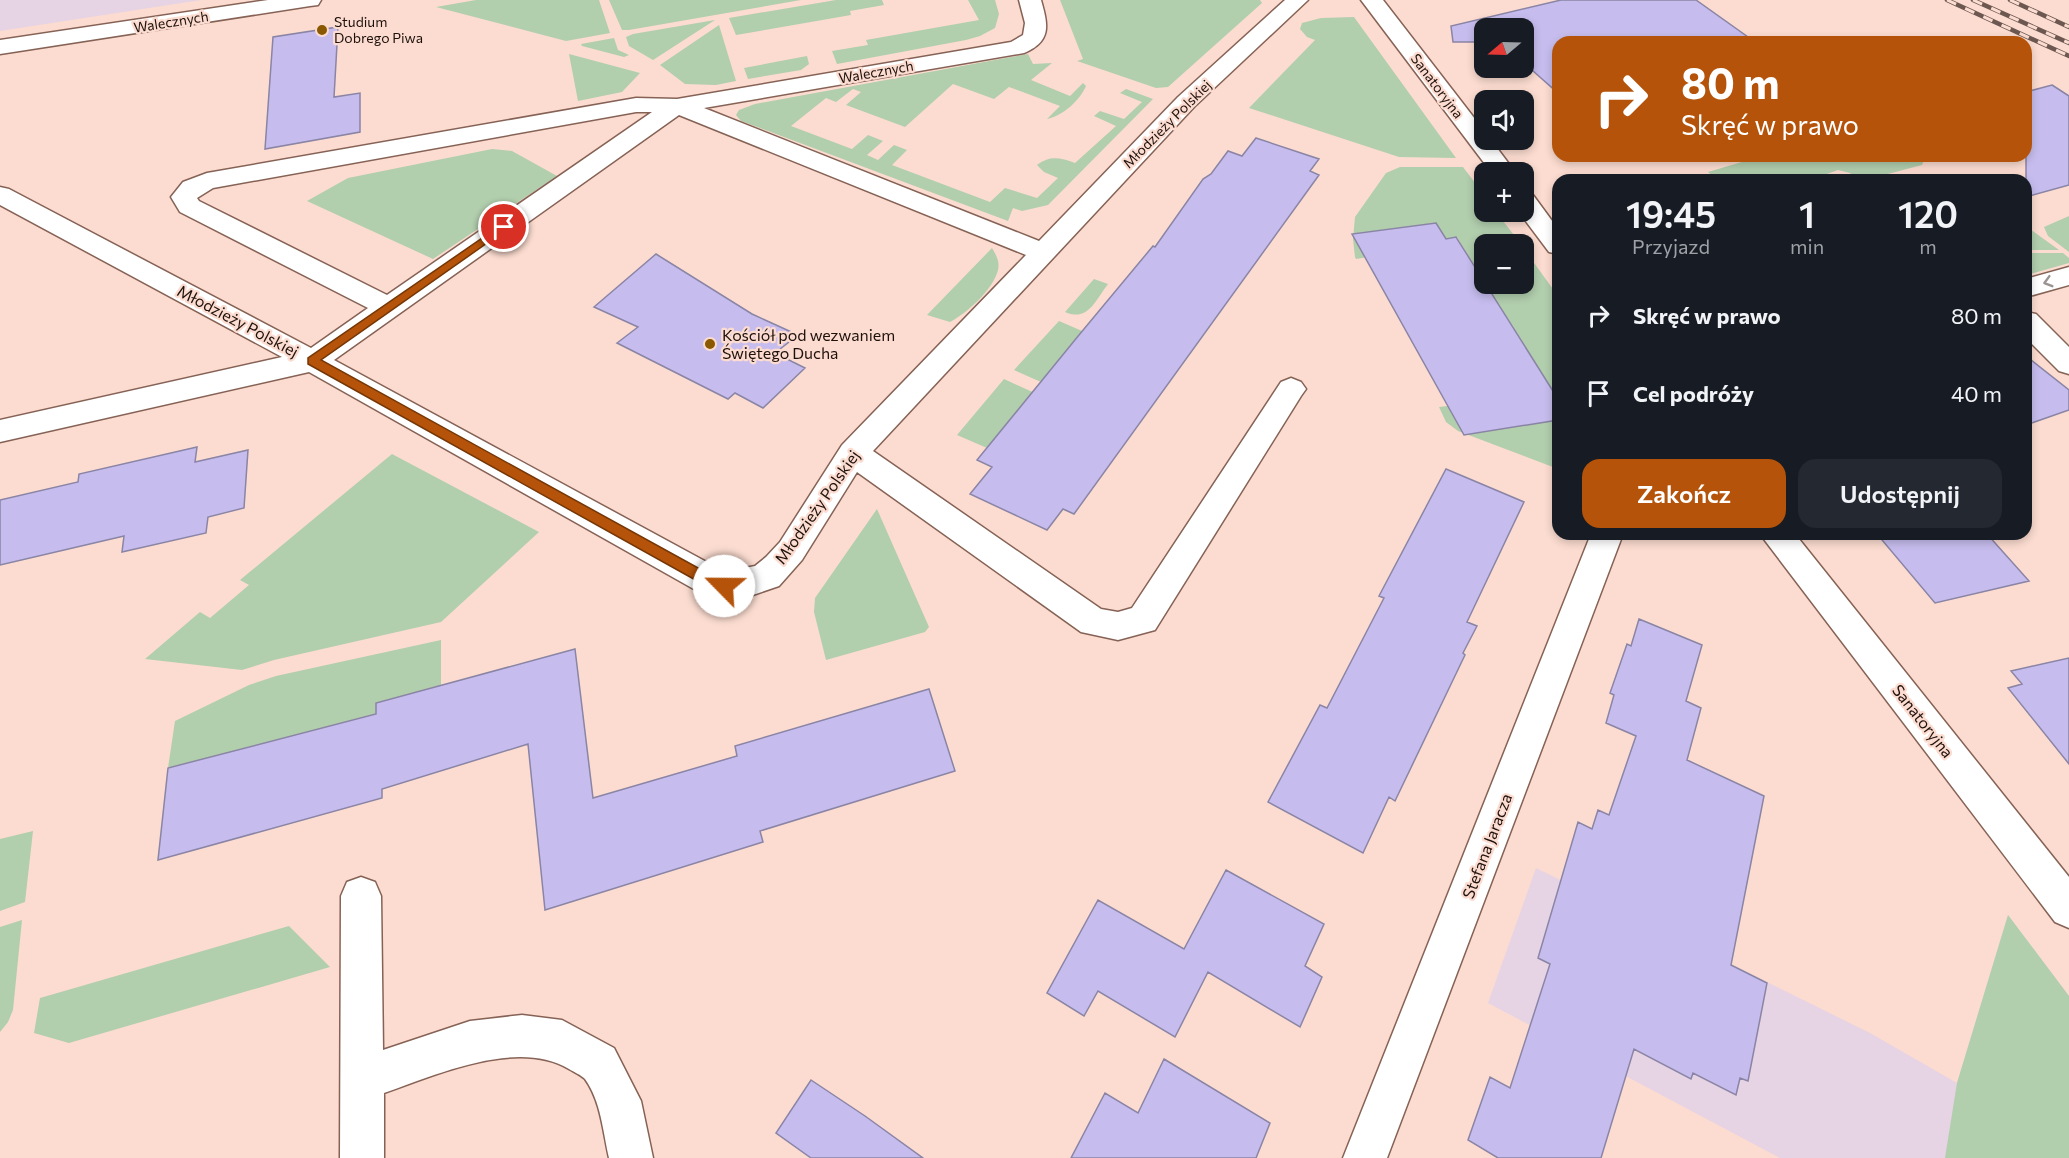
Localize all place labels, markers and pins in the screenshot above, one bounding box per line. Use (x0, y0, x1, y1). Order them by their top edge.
place label: Studium Dobrego Piwa (334, 13, 423, 46)
marker: Studium Dobrego Piwa (315, 23, 329, 37)
pin (478, 201, 529, 252)
place label: Kościół pod wezwaniem Świętego Ducha (722, 325, 895, 362)
marker: Kościół pod wezwaniem Świętego Ducha (703, 337, 717, 351)

